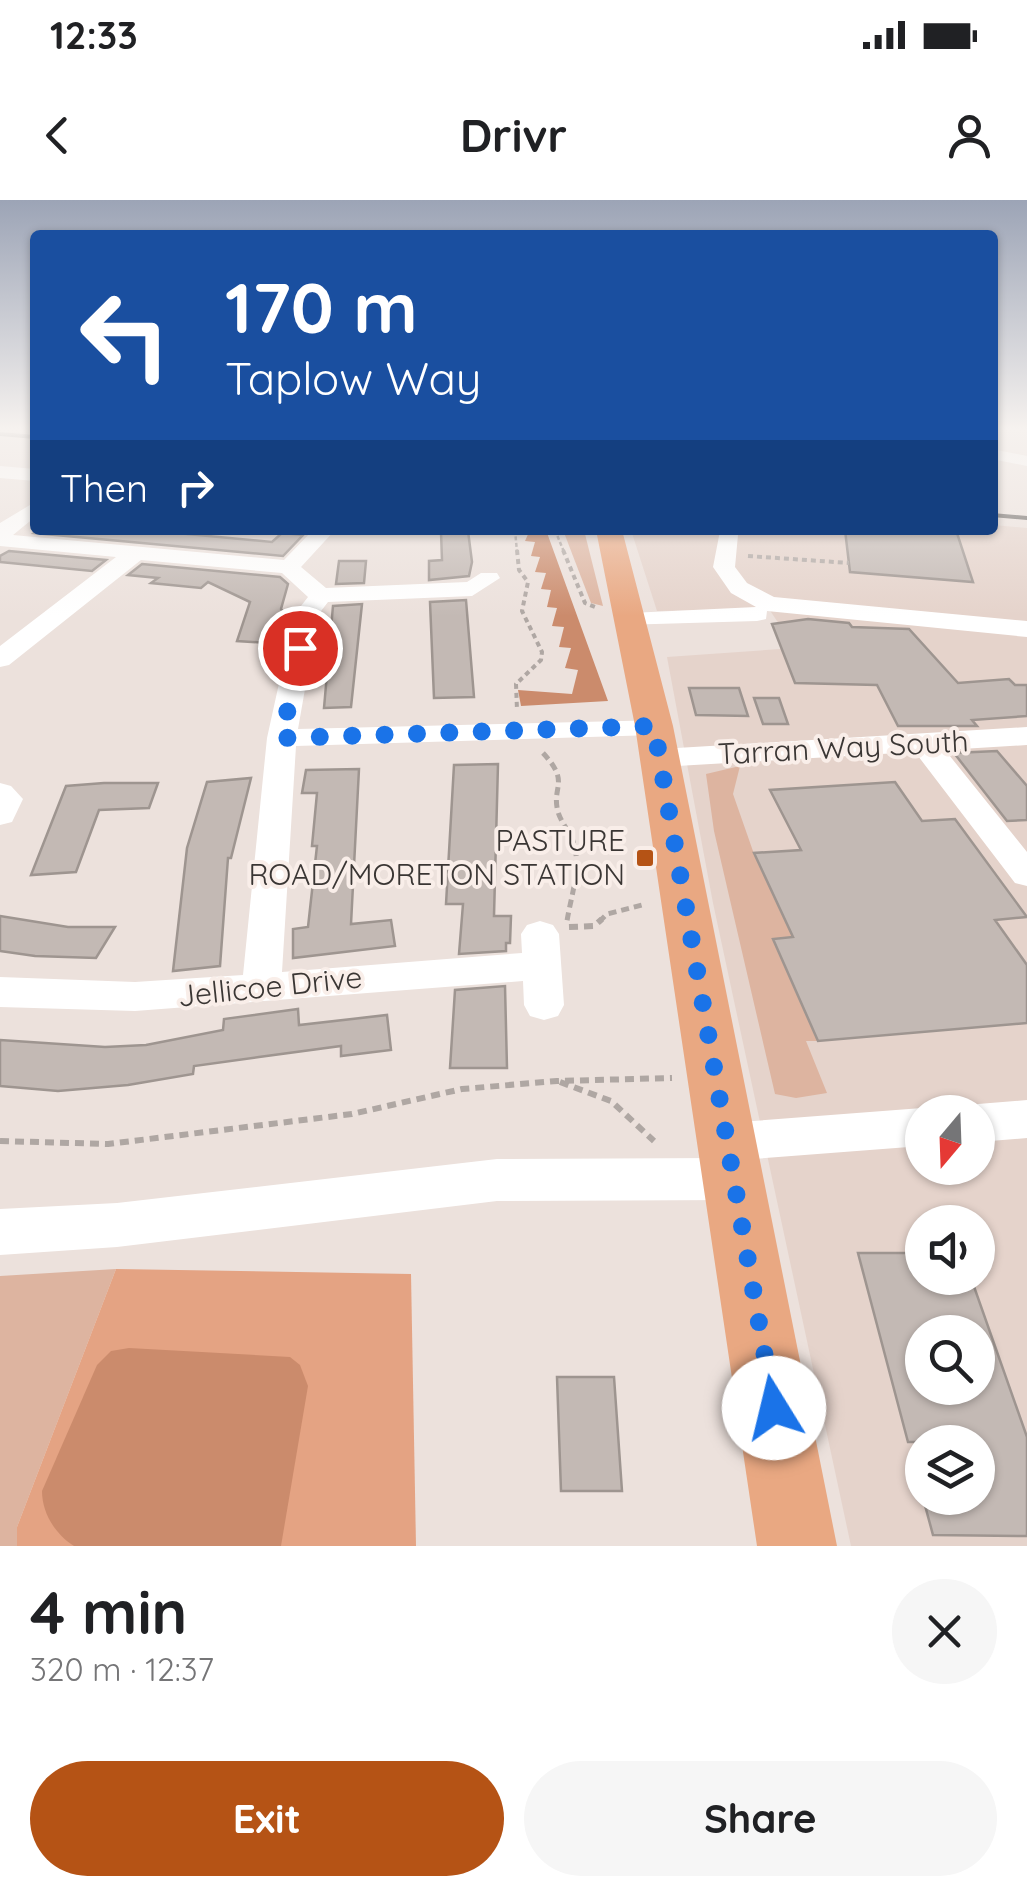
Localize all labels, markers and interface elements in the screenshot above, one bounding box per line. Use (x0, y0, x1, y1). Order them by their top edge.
text: 12:33 (50, 11, 138, 59)
text: Drivr (460, 107, 567, 163)
icon: back (30, 108, 85, 163)
icon: person (942, 108, 997, 163)
text: 170 m (225, 263, 418, 351)
icon: left (60, 270, 190, 400)
text: Taplow Way (225, 350, 481, 406)
icon: right (168, 460, 223, 515)
text: Then (60, 464, 148, 512)
pin (258, 606, 343, 691)
icon: arrive (273, 621, 328, 676)
street label: Tarran Way South (717, 721, 969, 773)
place label: PASTURE ROAD/MORETON STATION (248, 821, 625, 893)
marker: PASTURE ROAD/MORETON STATION (634, 847, 656, 869)
street label: Jellicoe Drive (176, 957, 364, 1015)
north arrow (905, 1095, 995, 1185)
map controls (905, 1095, 995, 1515)
button: sound (905, 1205, 995, 1295)
button: search (905, 1315, 995, 1405)
position arrow (722, 1356, 826, 1460)
button: layers (905, 1425, 995, 1515)
text: 4 min (30, 1574, 187, 1649)
button: close (892, 1579, 997, 1684)
text: 320 m · 12:37 (30, 1649, 214, 1689)
button: Exit (30, 1761, 504, 1876)
button: Share (524, 1761, 997, 1876)

